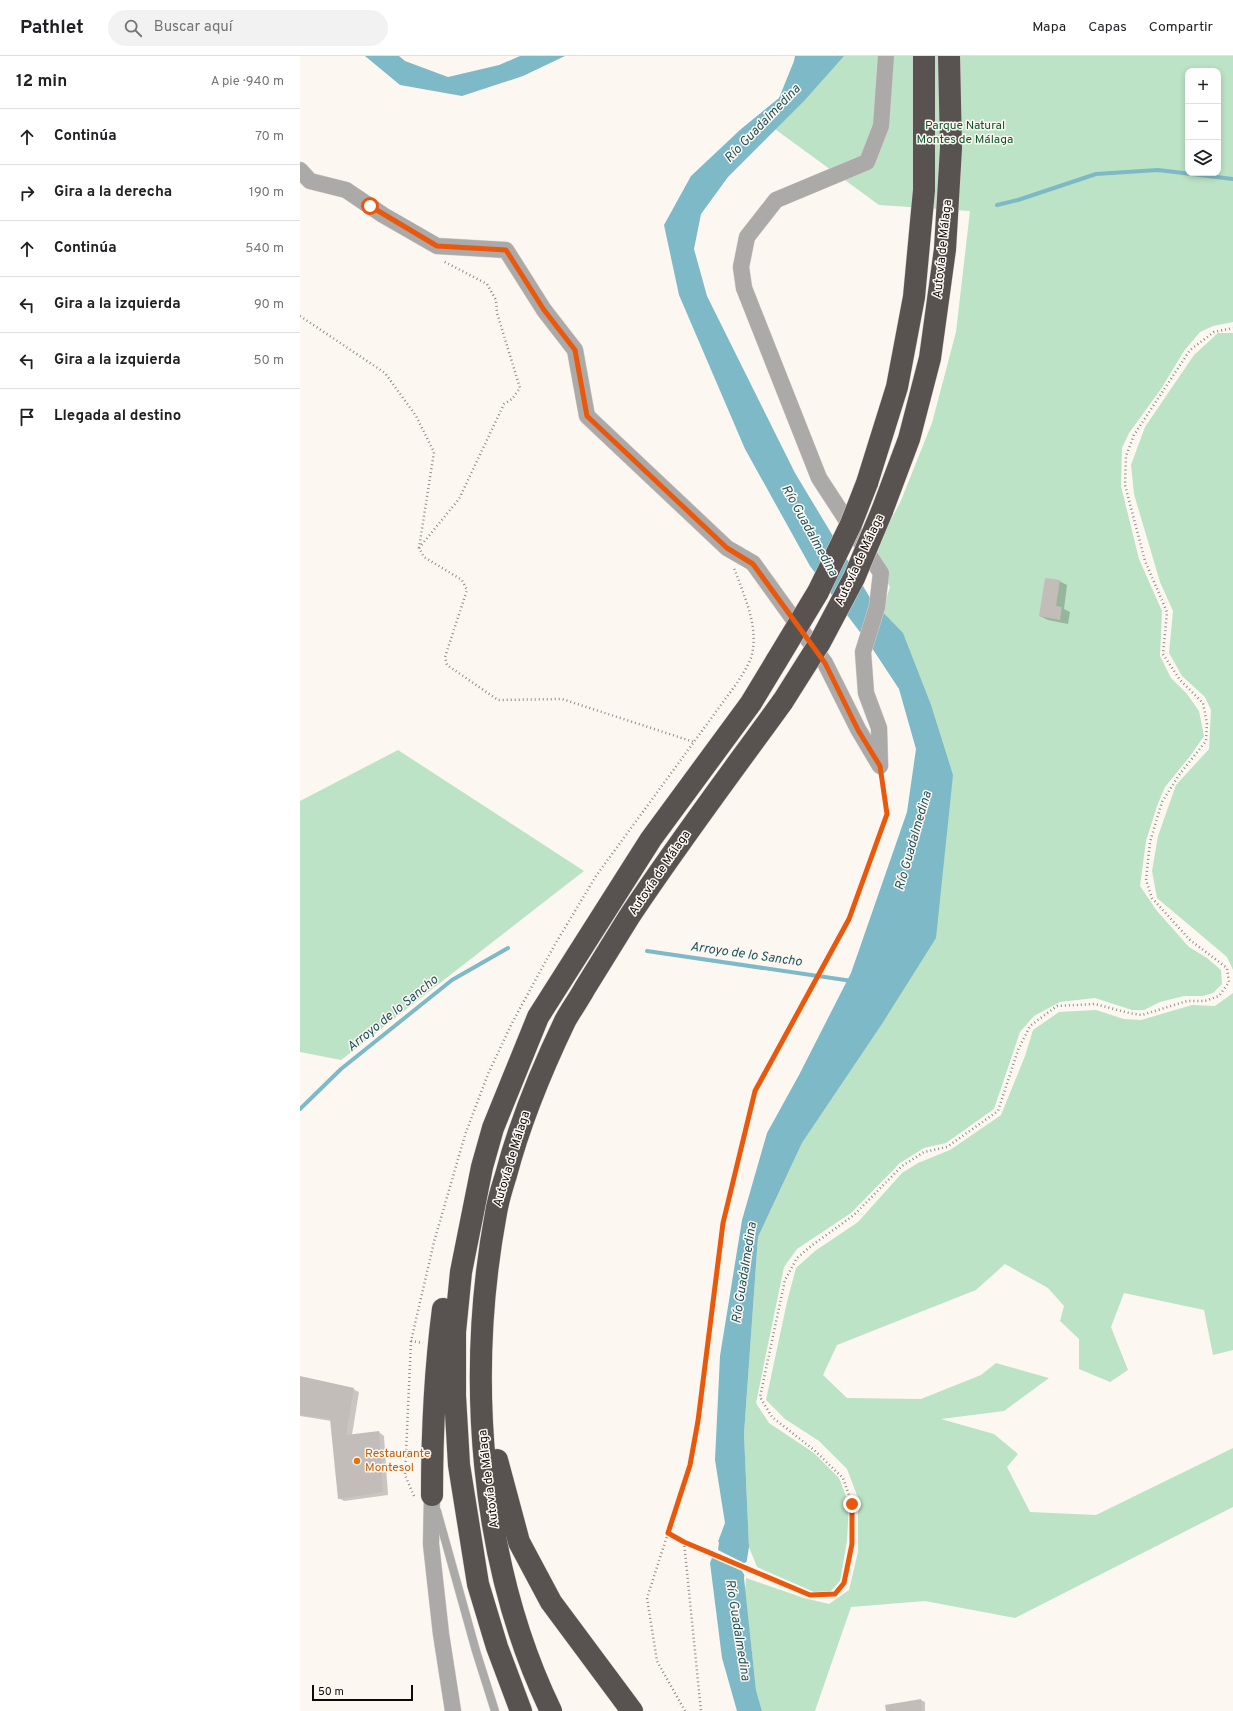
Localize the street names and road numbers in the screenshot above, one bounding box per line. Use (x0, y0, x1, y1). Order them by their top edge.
street label: Autovía de Málaga (930, 199, 956, 299)
street label: Autovía de Málaga (832, 512, 888, 608)
street label: Autovía de Málaga (626, 827, 694, 919)
street label: Autovía de Málaga (490, 1109, 534, 1209)
street label: Autovía de Málaga (475, 1429, 503, 1529)

